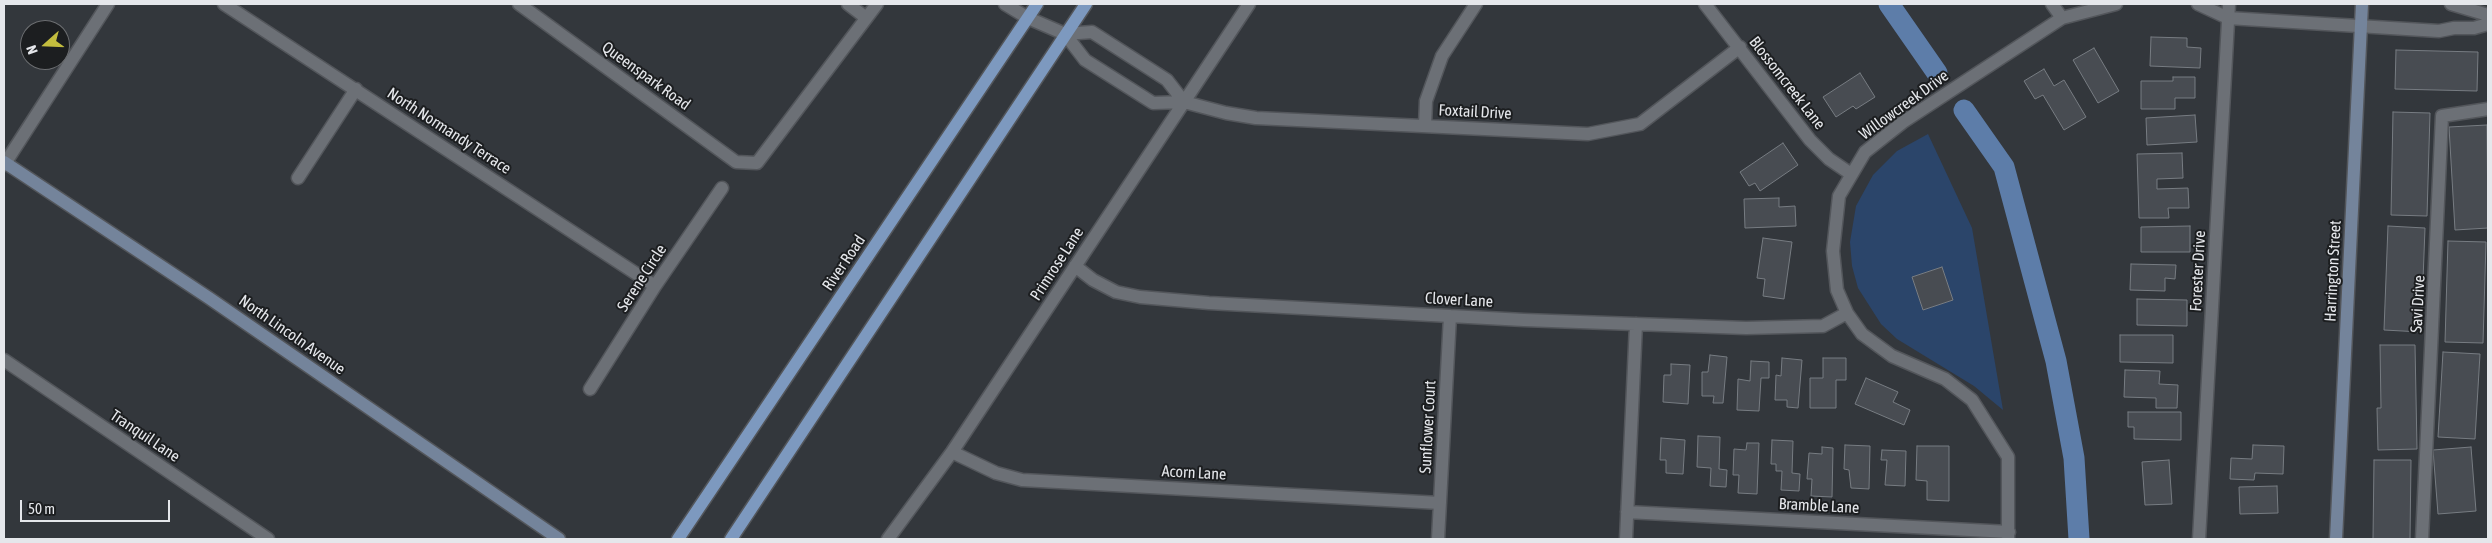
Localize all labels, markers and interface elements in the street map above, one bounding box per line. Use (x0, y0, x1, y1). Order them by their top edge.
north arrow (20, 20, 70, 70)
street label: Blossomcreek Lane (1745, 33, 1829, 133)
street label: Queenspark Road (598, 38, 694, 114)
text: N (23, 43, 41, 56)
street label: Willowcreek Drive (1856, 66, 1952, 144)
street label: North Normandy Terrace (383, 84, 515, 178)
street label: Foxtail Drive (1438, 100, 1512, 124)
street label: Harrington Street (2321, 220, 2345, 322)
street label: Primrose Lane (1026, 224, 1088, 304)
street label: Forester Drive (2186, 230, 2210, 312)
street label: River Road (818, 232, 870, 294)
street label: Serene Circle (613, 241, 671, 315)
street label: Savi Drive (2407, 275, 2429, 333)
street label: Clover Lane (1425, 289, 1493, 311)
street label: North Lincoln Avenue (235, 291, 349, 379)
street label: Sunflower Court (1416, 380, 1440, 474)
street label: Tranquil Lane (107, 406, 183, 466)
street label: Acorn Lane (1161, 462, 1227, 484)
scale bar (22, 490, 172, 522)
street label: Bramble Lane (1778, 494, 1860, 518)
text: 50 m (28, 500, 55, 517)

